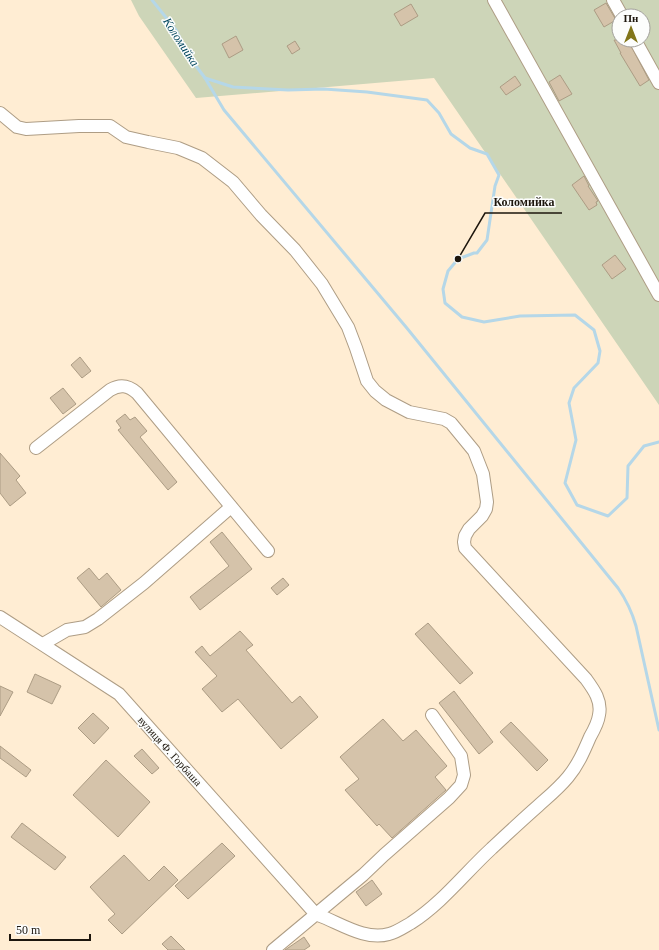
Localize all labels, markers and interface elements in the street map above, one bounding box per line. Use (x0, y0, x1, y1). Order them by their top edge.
north arrow (611, 8, 651, 48)
text: Пн (624, 12, 639, 24)
water label: Коломийка (160, 14, 202, 69)
callout: Коломийка (485, 189, 562, 213)
text: Коломийка (493, 195, 555, 209)
street label: вулиця Ф. Горбаша (136, 714, 204, 788)
scale bar (10, 916, 90, 942)
text: 50 m (16, 923, 41, 937)

